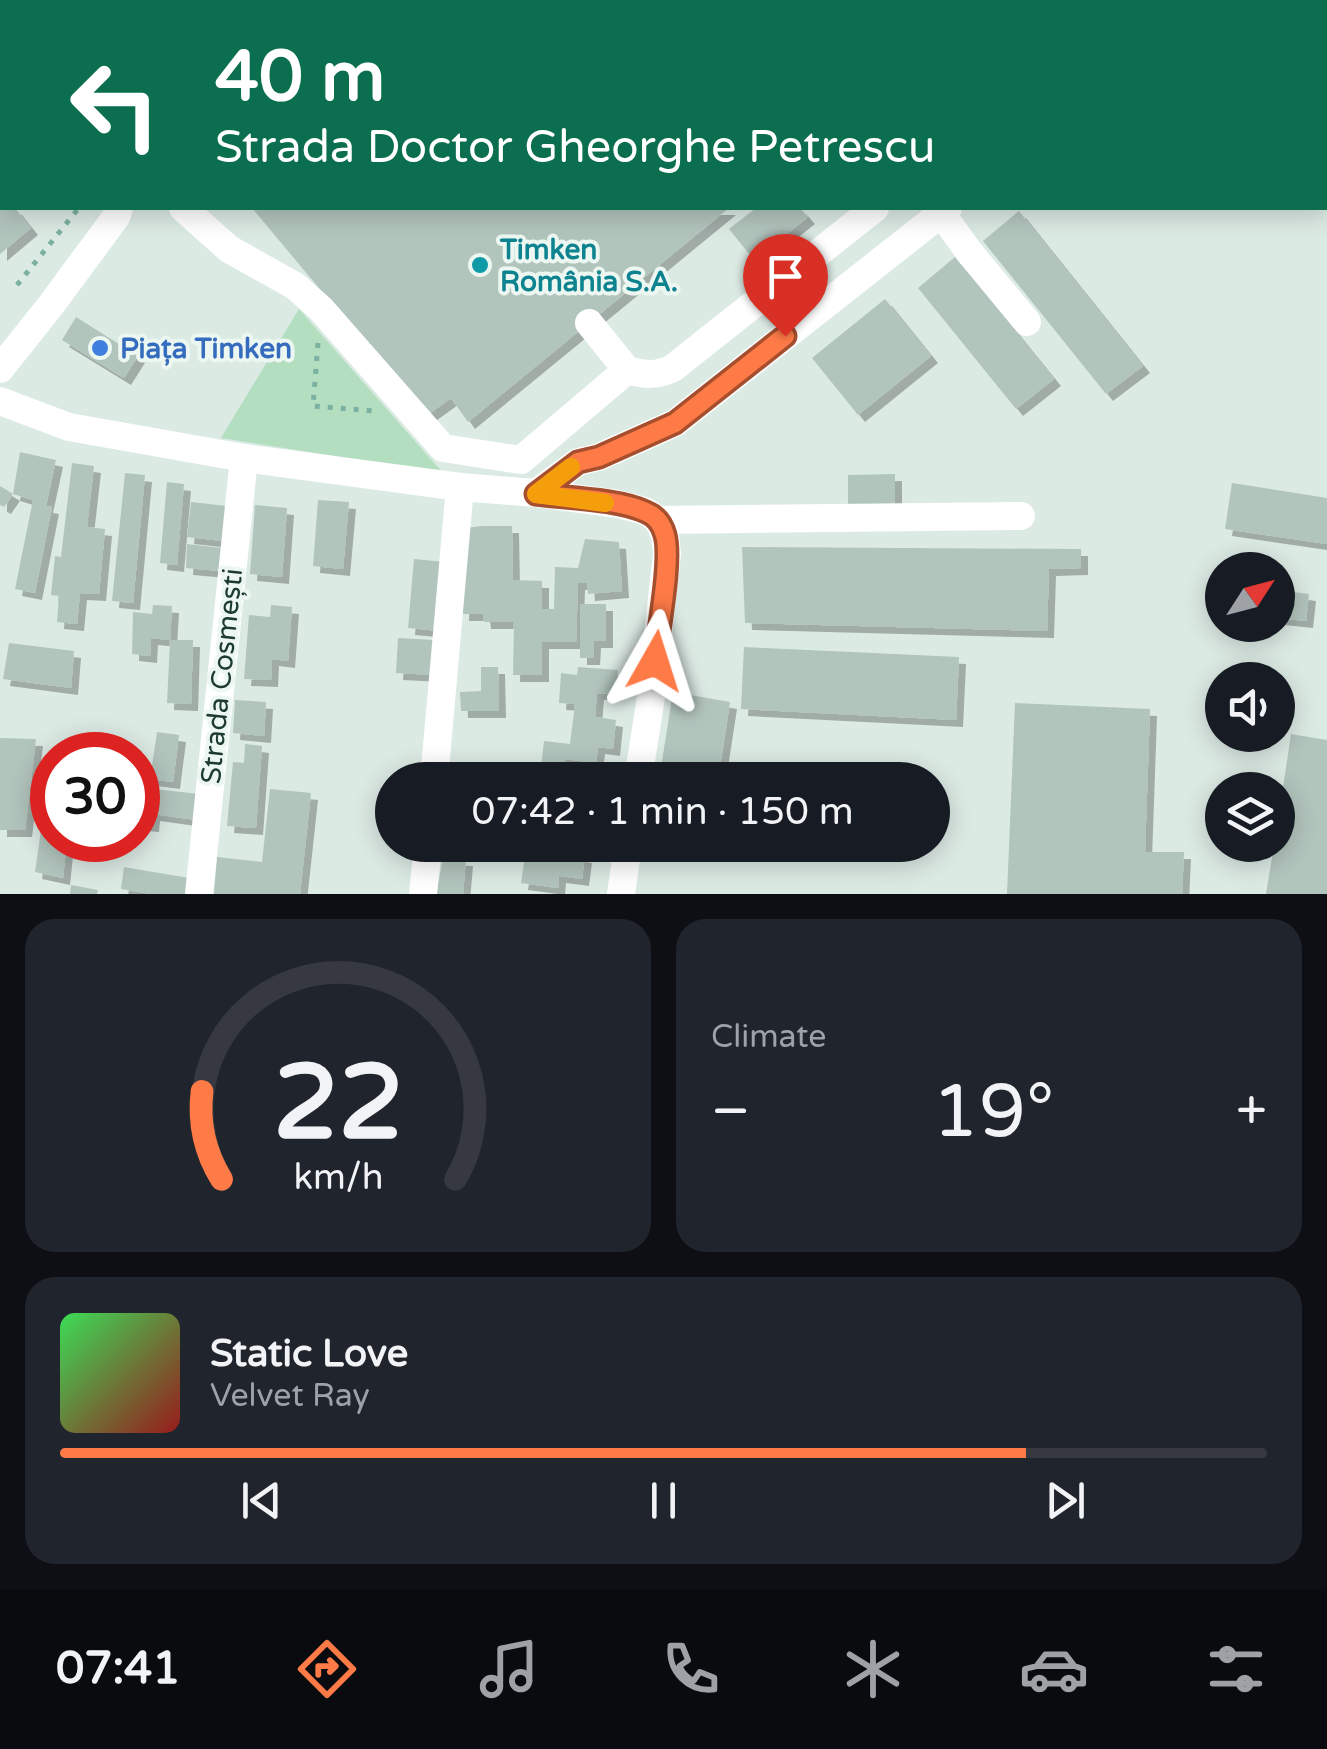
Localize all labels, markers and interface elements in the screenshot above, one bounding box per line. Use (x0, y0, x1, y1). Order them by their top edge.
text: 40 m (215, 36, 385, 120)
icon: left (50, 40, 180, 170)
text: Strada Doctor Gheorghe Petrescu (215, 121, 935, 175)
place label: Timken România S.A. (499, 233, 678, 299)
pin (743, 234, 828, 337)
icon: arrive (758, 249, 813, 304)
marker: Timken România S.A. (469, 254, 491, 276)
place label: Piața Timken (120, 332, 292, 366)
marker: Piața Timken (89, 337, 111, 359)
north arrow (1205, 552, 1295, 642)
map controls (1205, 552, 1295, 862)
street label: Strada Cosmești (194, 567, 250, 786)
position arrow (603, 609, 707, 713)
button: sound (1205, 662, 1295, 752)
speed limit sign: 30 (30, 732, 160, 862)
button: layers (1205, 772, 1295, 862)
text: 07:42 · 1 min · 150 m (471, 789, 854, 835)
text: Climate (711, 1018, 826, 1056)
text: 22 (273, 1042, 403, 1167)
text: 19° (932, 1067, 1054, 1157)
text: − (711, 1079, 750, 1145)
text: + (1236, 1079, 1267, 1145)
text: km/h (293, 1156, 383, 1199)
text: Static Love (210, 1331, 408, 1377)
text: Velvet Ray (210, 1377, 370, 1415)
icon: previous (234, 1473, 289, 1528)
icon: pause (636, 1473, 691, 1528)
icon: next (1038, 1473, 1093, 1528)
icon: directions (292, 1634, 362, 1704)
icon: music (474, 1634, 544, 1704)
icon: phone (656, 1634, 726, 1704)
icon: climate (838, 1634, 908, 1704)
icon: car (1019, 1634, 1089, 1704)
icon: filters (1201, 1634, 1271, 1704)
text: 07:41 (56, 1642, 181, 1696)

